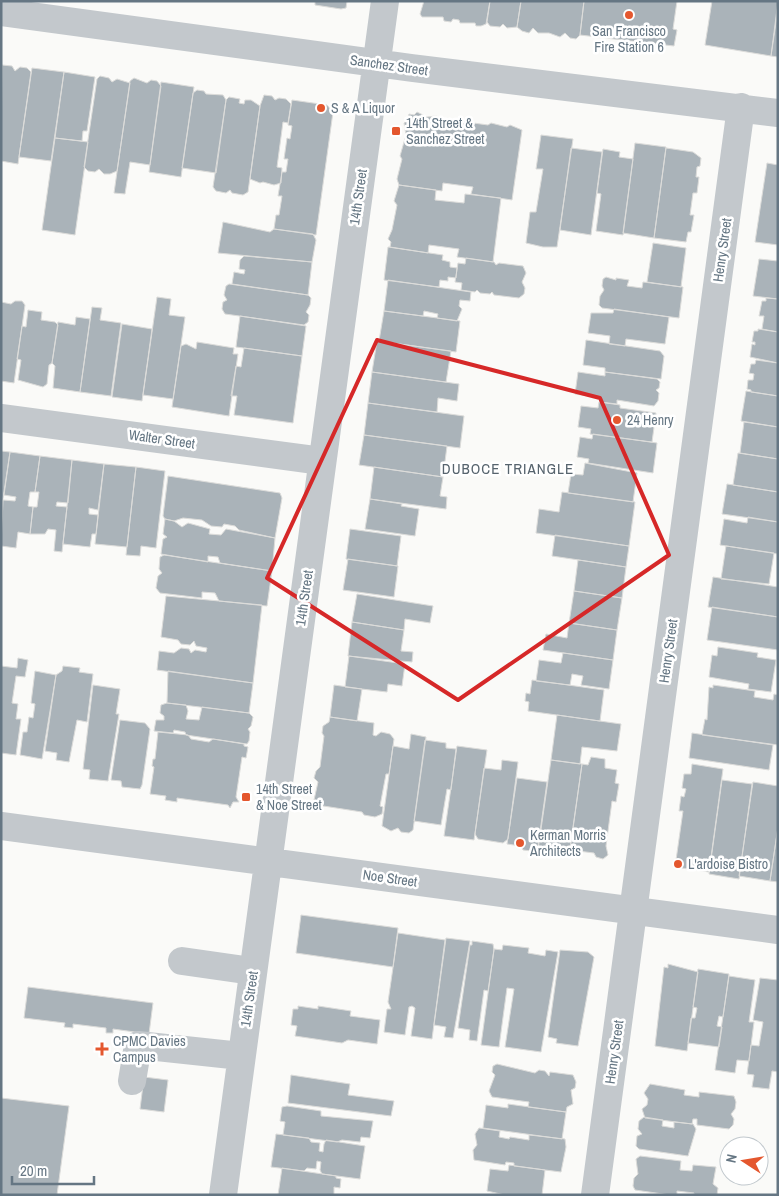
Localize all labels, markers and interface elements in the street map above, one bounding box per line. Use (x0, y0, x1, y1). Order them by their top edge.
marker: San Francisco Fire Station 6 (623, 9, 635, 21)
place label: San Francisco Fire Station 6 (592, 22, 666, 56)
street label: Sanchez Street (349, 51, 429, 79)
place label: S & A Liquor (331, 99, 395, 117)
marker: S & A Liquor (315, 102, 327, 114)
place label: 14th Street & Sanchez Street (406, 114, 485, 148)
marker: 14th Street & Sanchez Street (390, 125, 402, 137)
street label: 14th Street (345, 168, 371, 226)
street label: Henry Street (709, 217, 735, 283)
place label: 24 Henry (627, 411, 674, 429)
marker: 24 Henry (611, 414, 623, 426)
street label: Walter Street (128, 425, 196, 453)
district label: DUBOCE TRIANGLE (442, 458, 574, 479)
street label: 14th Street (291, 569, 317, 627)
street label: Henry Street (655, 618, 681, 684)
place label: 14th Street & Noe Street (256, 780, 322, 814)
marker: 14th Street & Noe Street (240, 791, 252, 803)
place label: Kerman Morris Architects (529, 826, 606, 860)
marker: Kerman Morris Architects (514, 837, 526, 849)
place label: L'ardoise Bistro (688, 855, 768, 873)
marker: L'ardoise Bistro (672, 858, 684, 870)
street label: Noe Street (362, 865, 418, 891)
street label: 14th Street (236, 970, 262, 1028)
street label: Henry Street (601, 1019, 627, 1085)
place label: CPMC Davies Campus (113, 1032, 186, 1066)
marker: CPMC Davies Campus (95, 1042, 109, 1056)
north arrow (719, 1136, 769, 1186)
text: N (722, 1152, 741, 1164)
scale bar (12, 1154, 95, 1186)
text: 20 m (20, 1160, 47, 1181)

